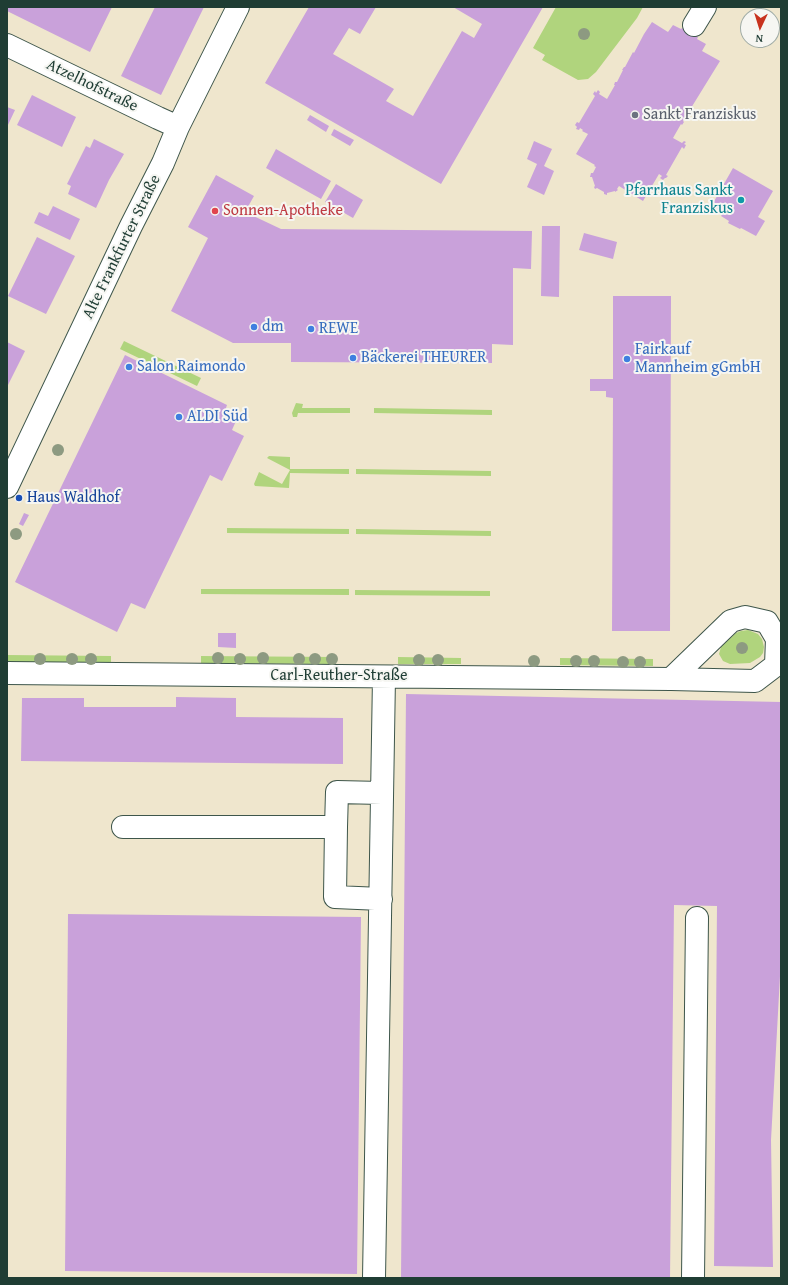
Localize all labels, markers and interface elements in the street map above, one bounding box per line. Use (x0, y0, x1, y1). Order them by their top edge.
north arrow (740, 8, 780, 48)
text: N (755, 31, 763, 47)
street label: Atzelhofstraße (43, 56, 141, 116)
place label: Sankt Franziskus (643, 105, 756, 125)
marker: Sankt Franziskus (630, 110, 640, 120)
street label: Alte Frankfurter Straße (79, 172, 165, 322)
place label: Pfarrhaus Sankt Franziskus (625, 181, 733, 219)
marker: Pfarrhaus Sankt Franziskus (736, 195, 746, 205)
place label: Sonnen-Apotheke (223, 201, 343, 221)
marker: Sonnen-Apotheke (210, 206, 220, 216)
place label: dm (262, 317, 284, 337)
place label: REWE (319, 319, 358, 339)
marker: dm (249, 322, 259, 332)
marker: REWE (306, 324, 316, 334)
place label: Fairkauf Mannheim gGmbH (635, 340, 761, 378)
place label: Bäckerei THEURER (361, 348, 486, 368)
marker: Bäckerei THEURER (348, 353, 358, 363)
marker: Fairkauf Mannheim gGmbH (622, 354, 632, 364)
place label: Salon Raimondo (137, 357, 246, 377)
marker: Salon Raimondo (124, 362, 134, 372)
place label: ALDI Süd (187, 407, 248, 427)
marker: ALDI Süd (174, 412, 184, 422)
place label: Haus Waldhof (27, 488, 120, 508)
marker: Haus Waldhof (14, 493, 24, 503)
street label: Carl-Reuther-Straße (271, 666, 407, 686)

